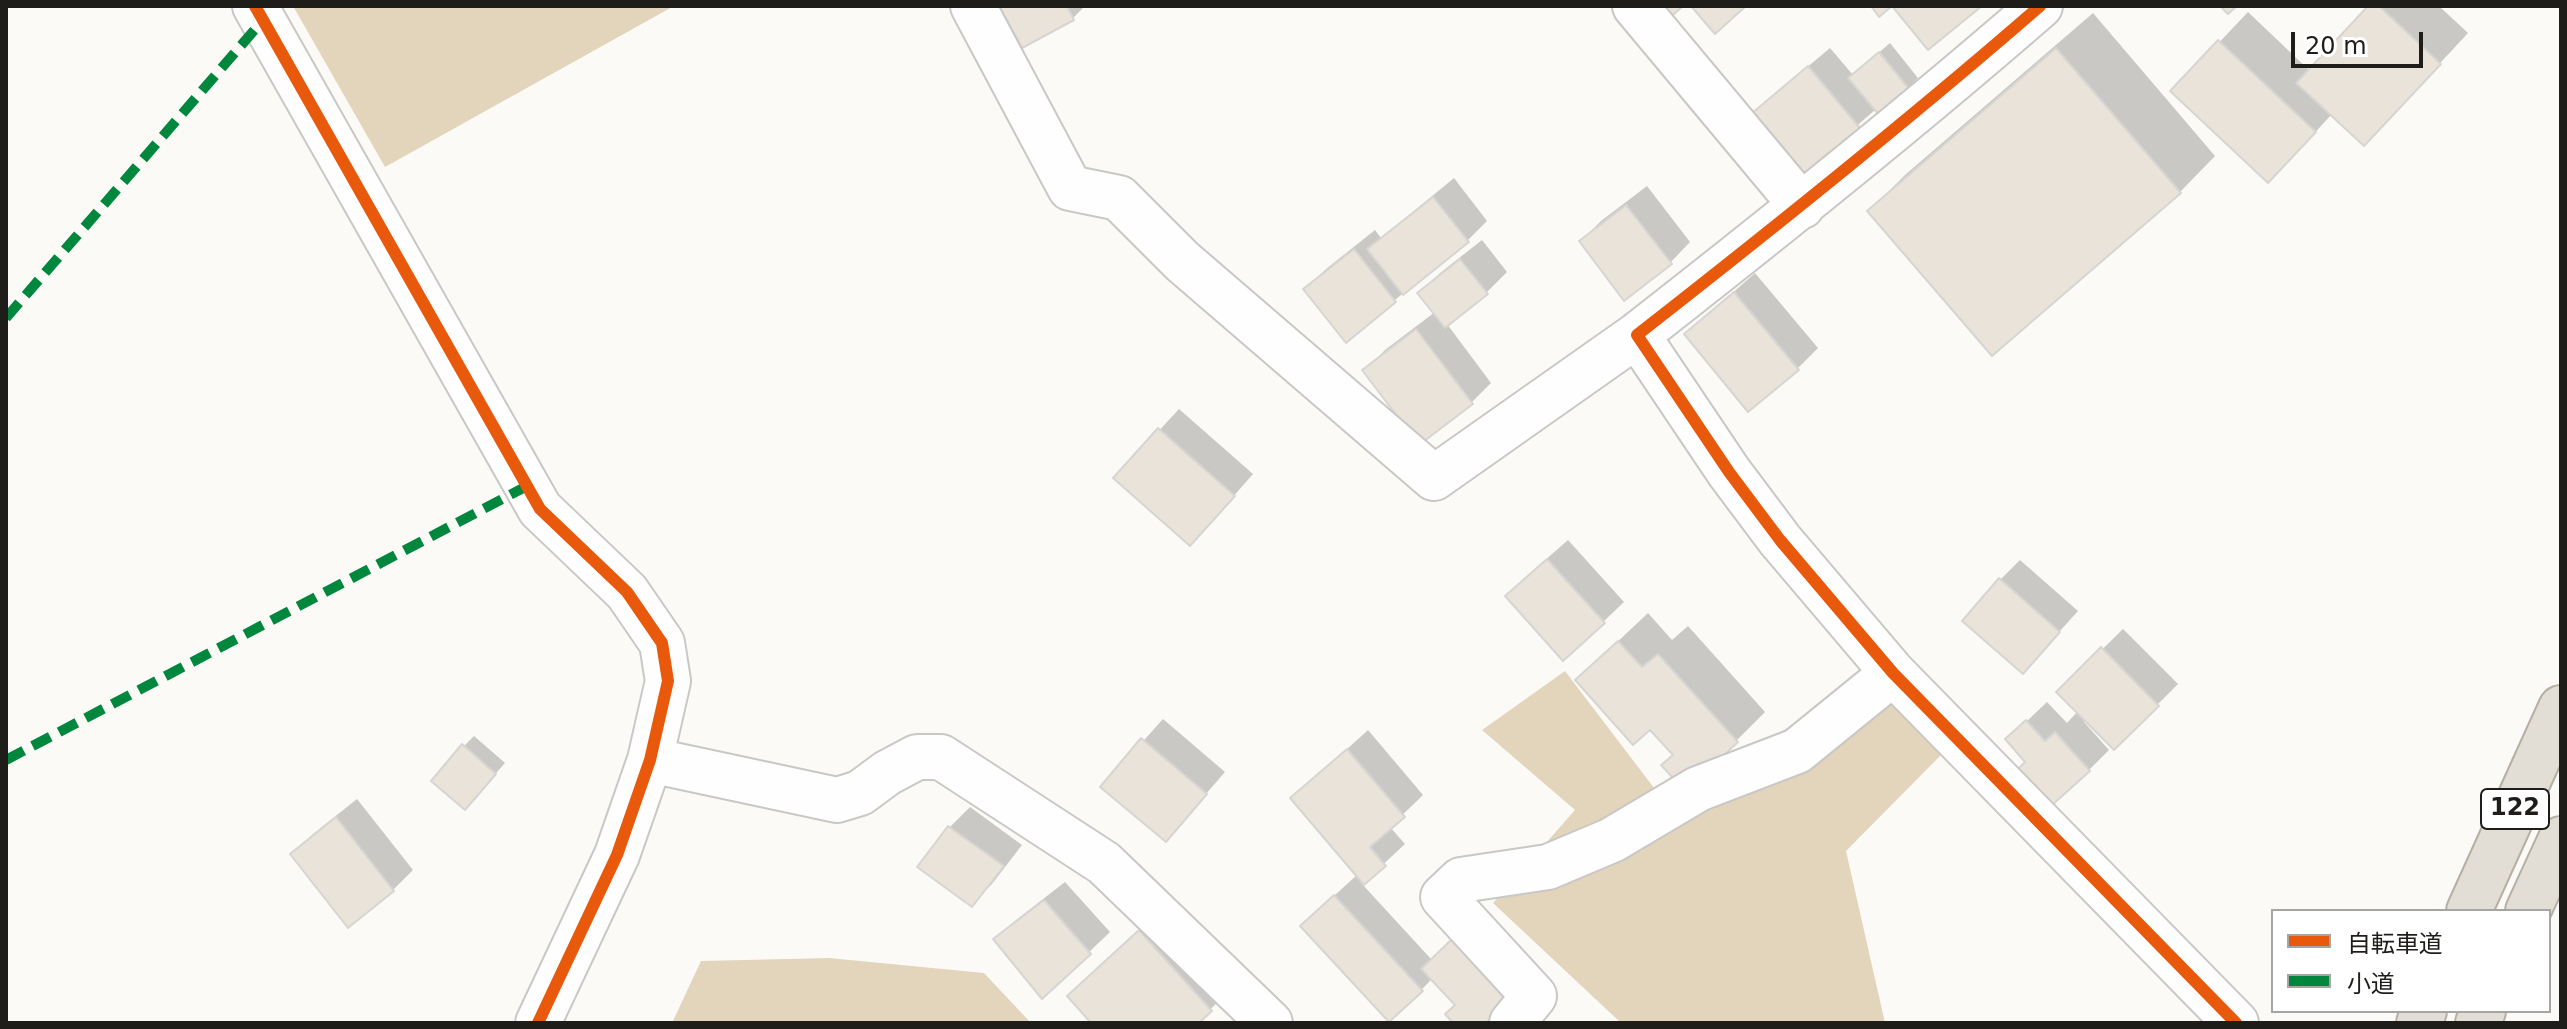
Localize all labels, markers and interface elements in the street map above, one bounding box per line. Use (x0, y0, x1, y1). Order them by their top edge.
scale bar (2295, 16, 2427, 66)
text: 20 m (2305, 32, 2367, 60)
road number: 122 (2481, 789, 2549, 829)
legend (2271, 909, 2551, 1013)
text: 自転車道 (2347, 930, 2443, 958)
text: 小道 (2347, 970, 2395, 998)

